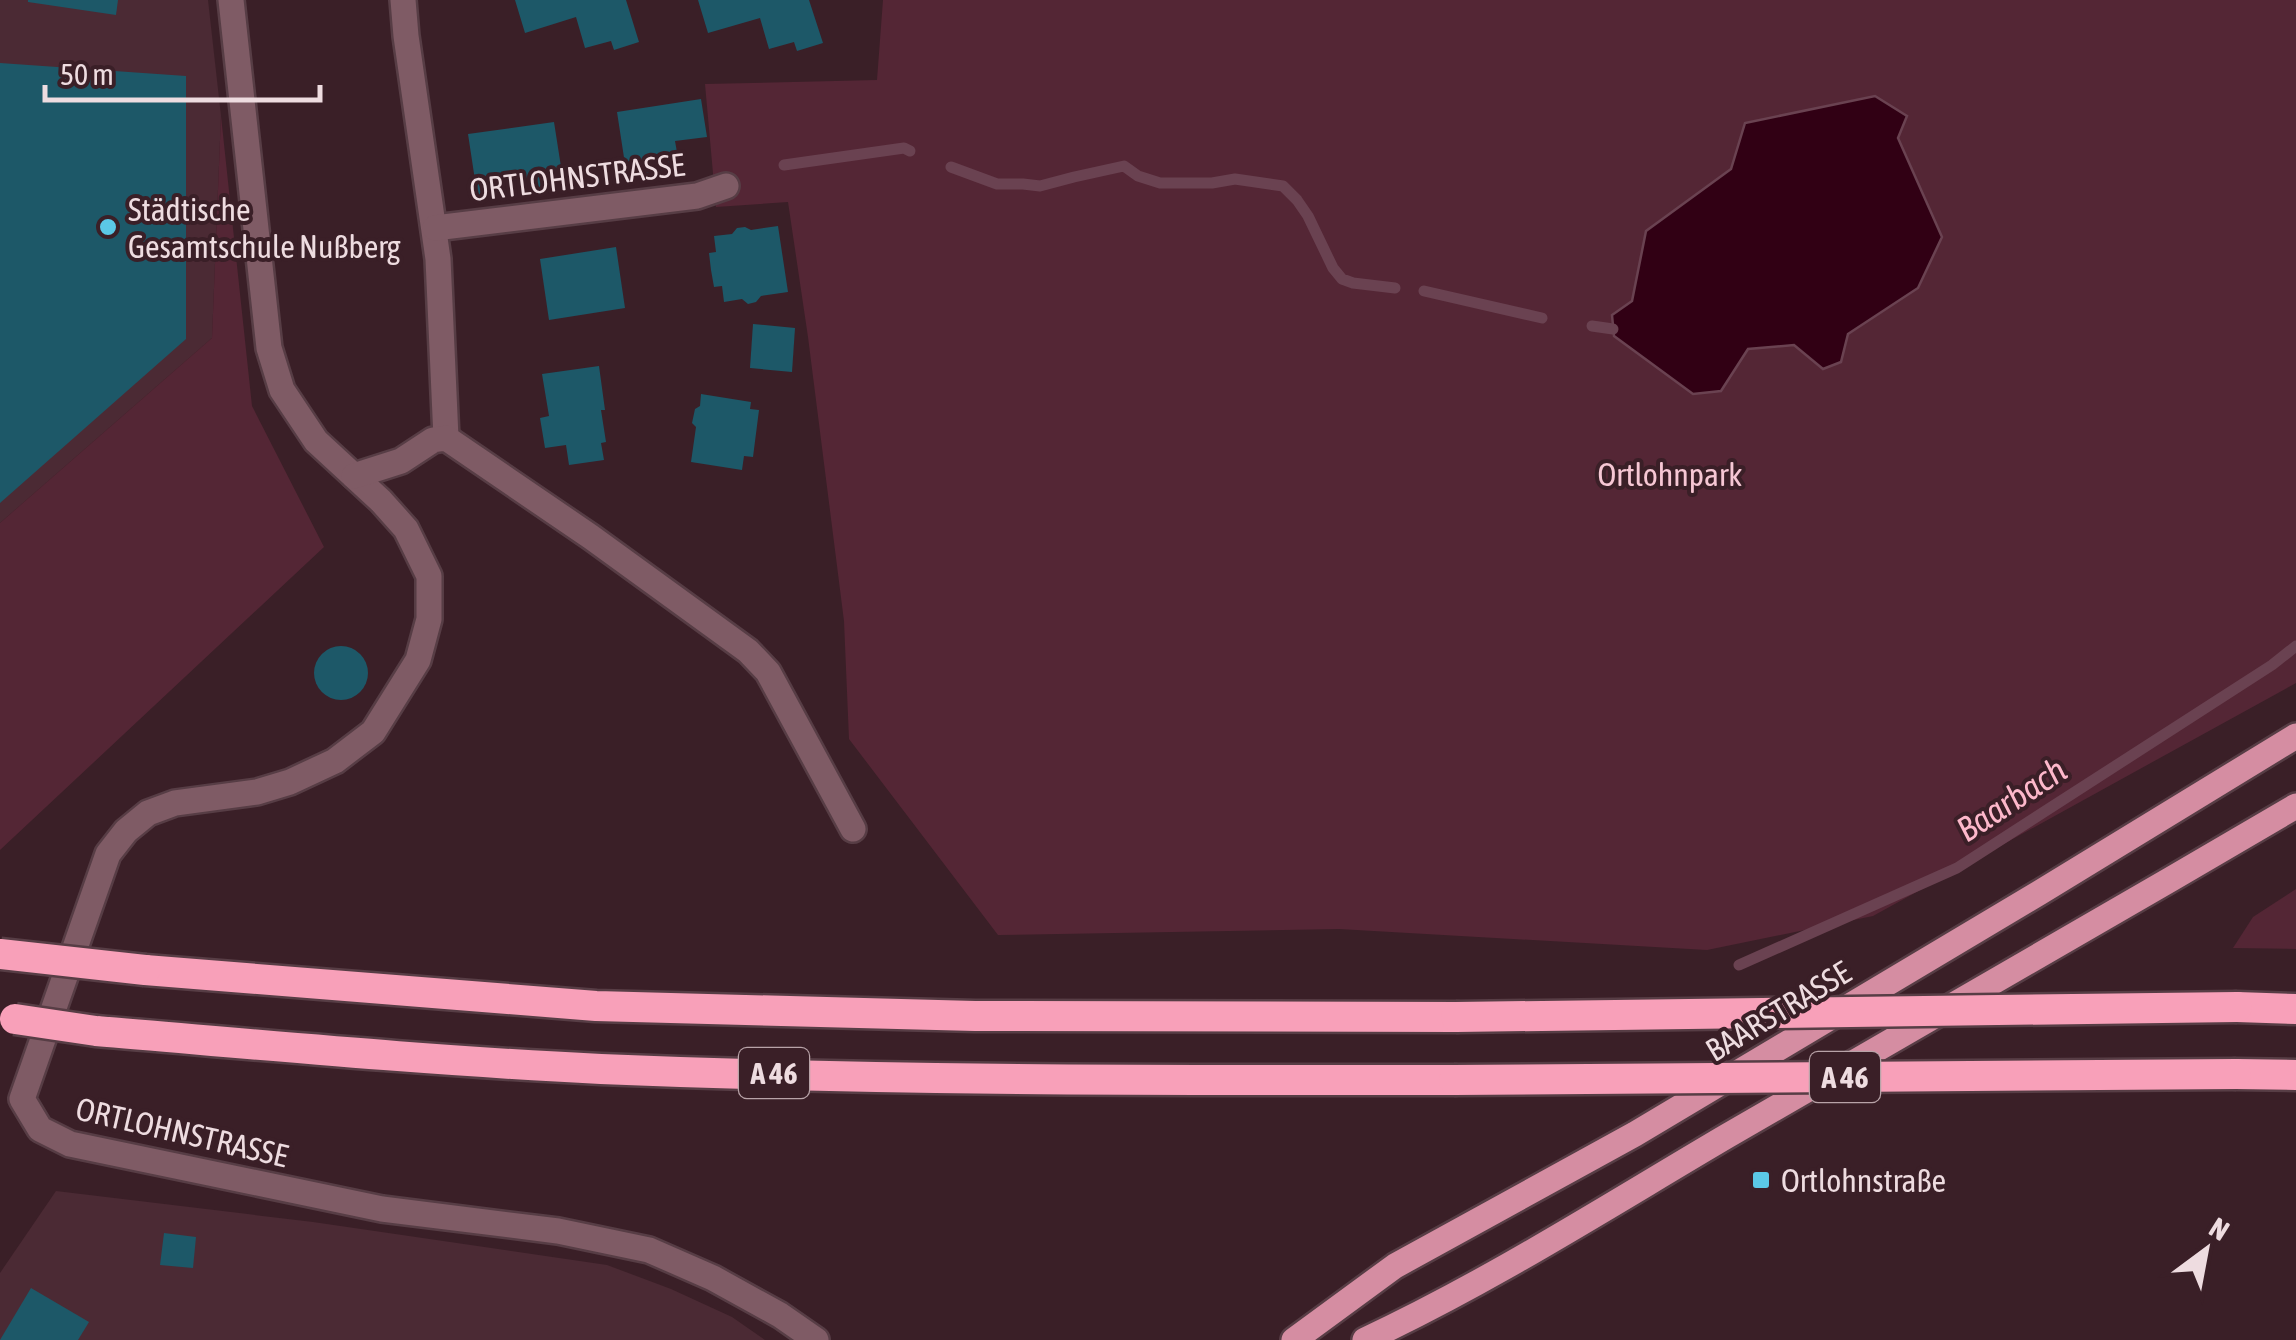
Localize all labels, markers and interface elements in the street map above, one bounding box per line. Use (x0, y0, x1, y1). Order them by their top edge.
scale bar (45, 40, 320, 102)
text: 50 m (60, 57, 114, 91)
street label: ORTLOHNSTRASSE (467, 145, 687, 209)
place label: Städtische Gesamtschule Nußberg (128, 191, 401, 265)
marker: Städtische Gesamtschule Nußberg (97, 216, 119, 238)
park label: Ortlohnpark (1598, 456, 1742, 493)
water label: Baarbach (1949, 749, 2073, 849)
street label: BAARSTRASSE (1699, 953, 1857, 1069)
road number: A 46 (739, 1048, 809, 1098)
road number: A 46 (1810, 1052, 1880, 1102)
street label: ORTLOHNSTRASSE (72, 1090, 292, 1174)
place label: Ortlohnstraße (1781, 1162, 1946, 1199)
marker: Ortlohnstraße (1750, 1169, 1772, 1191)
north arrow (2156, 1200, 2256, 1300)
text: N (2204, 1211, 2235, 1247)

